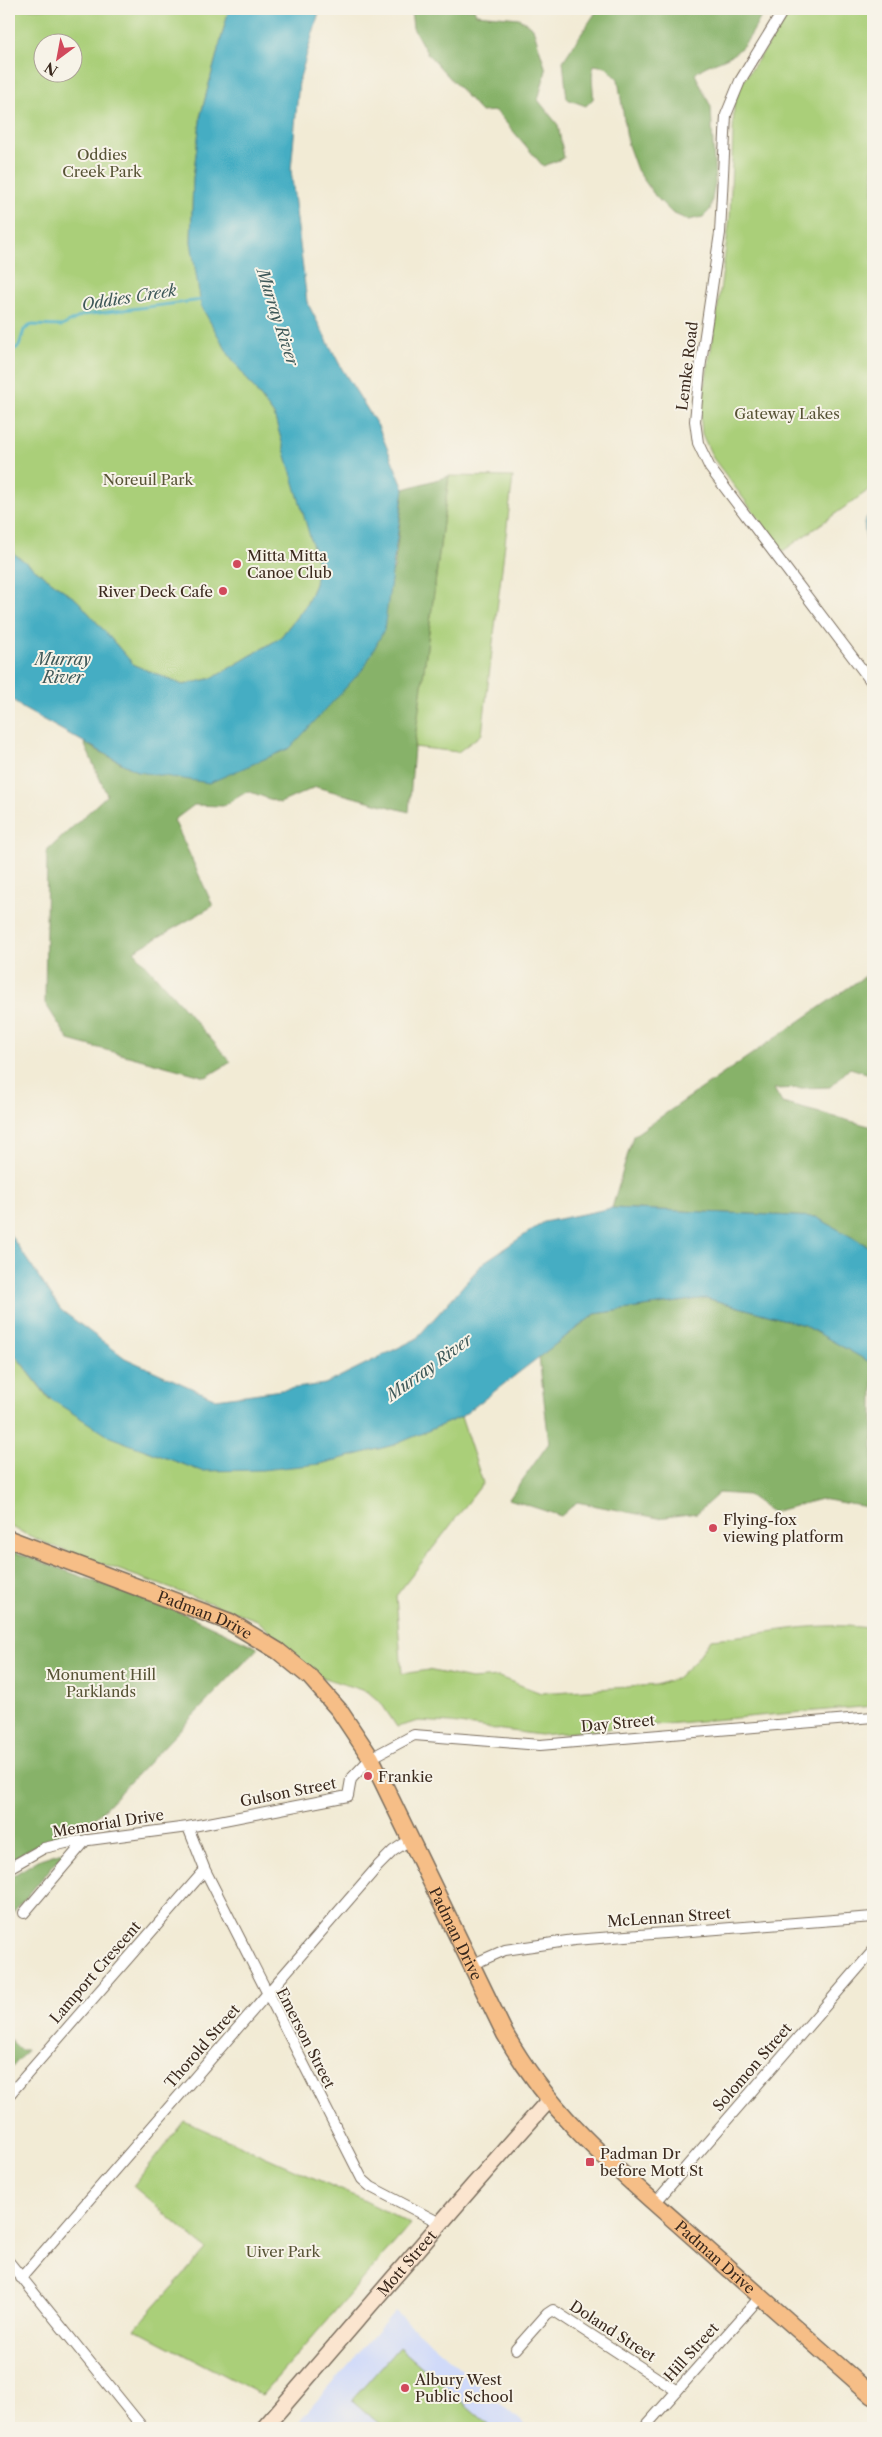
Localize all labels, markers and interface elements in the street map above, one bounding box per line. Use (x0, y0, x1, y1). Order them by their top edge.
north arrow (32, 32, 82, 82)
text: N (41, 58, 61, 80)
park label: Oddies Creek Park (62, 145, 143, 181)
water label: Murray River (252, 264, 304, 370)
water label: Oddies Creek (80, 280, 179, 314)
street label: Lemke Road (672, 320, 702, 412)
park label: Gateway Lakes (734, 404, 840, 423)
park label: Noreuil Park (103, 470, 195, 489)
place label: Mitta Mitta Canoe Club (247, 546, 332, 582)
marker: Mitta Mitta Canoe Club (231, 558, 243, 570)
place label: River Deck Cafe (98, 582, 213, 601)
marker: River Deck Cafe (217, 585, 229, 597)
water label: Murray River (33, 649, 91, 687)
water label: Murray River (381, 1328, 477, 1406)
place label: Flying-fox viewing platform (722, 1510, 844, 1546)
marker: Flying-fox viewing platform (707, 1522, 719, 1534)
street label: Padman Drive (155, 1586, 256, 1643)
park label: Monument Hill Parklands (46, 1665, 157, 1701)
street label: Day Street (580, 1710, 656, 1736)
place label: Frankie (378, 1767, 433, 1786)
marker: Frankie (362, 1770, 374, 1782)
street label: Gulson Street (238, 1773, 338, 1811)
street label: Memorial Drive (51, 1805, 165, 1841)
street label: Padman Drive (426, 1884, 487, 1983)
street label: McLennan Street (607, 1903, 732, 1931)
street label: Lamport Crescent (45, 1916, 145, 2027)
street label: Emerson Street (272, 1984, 340, 2092)
street label: Thorold Street (160, 2000, 244, 2092)
street label: Solomon Street (708, 2018, 796, 2115)
place label: Padman Dr before Mott St (600, 2144, 704, 2180)
marker: Padman Dr before Mott St (584, 2156, 596, 2168)
street label: Padman Drive (671, 2216, 760, 2297)
street label: Mott Street (373, 2225, 441, 2300)
park label: Uiver Park (246, 2242, 322, 2261)
street label: Doland Street (566, 2296, 660, 2366)
street label: Hill Street (660, 2318, 723, 2385)
place label: Albury West Public School (414, 2370, 514, 2406)
marker: Albury West Public School (399, 2382, 411, 2394)

